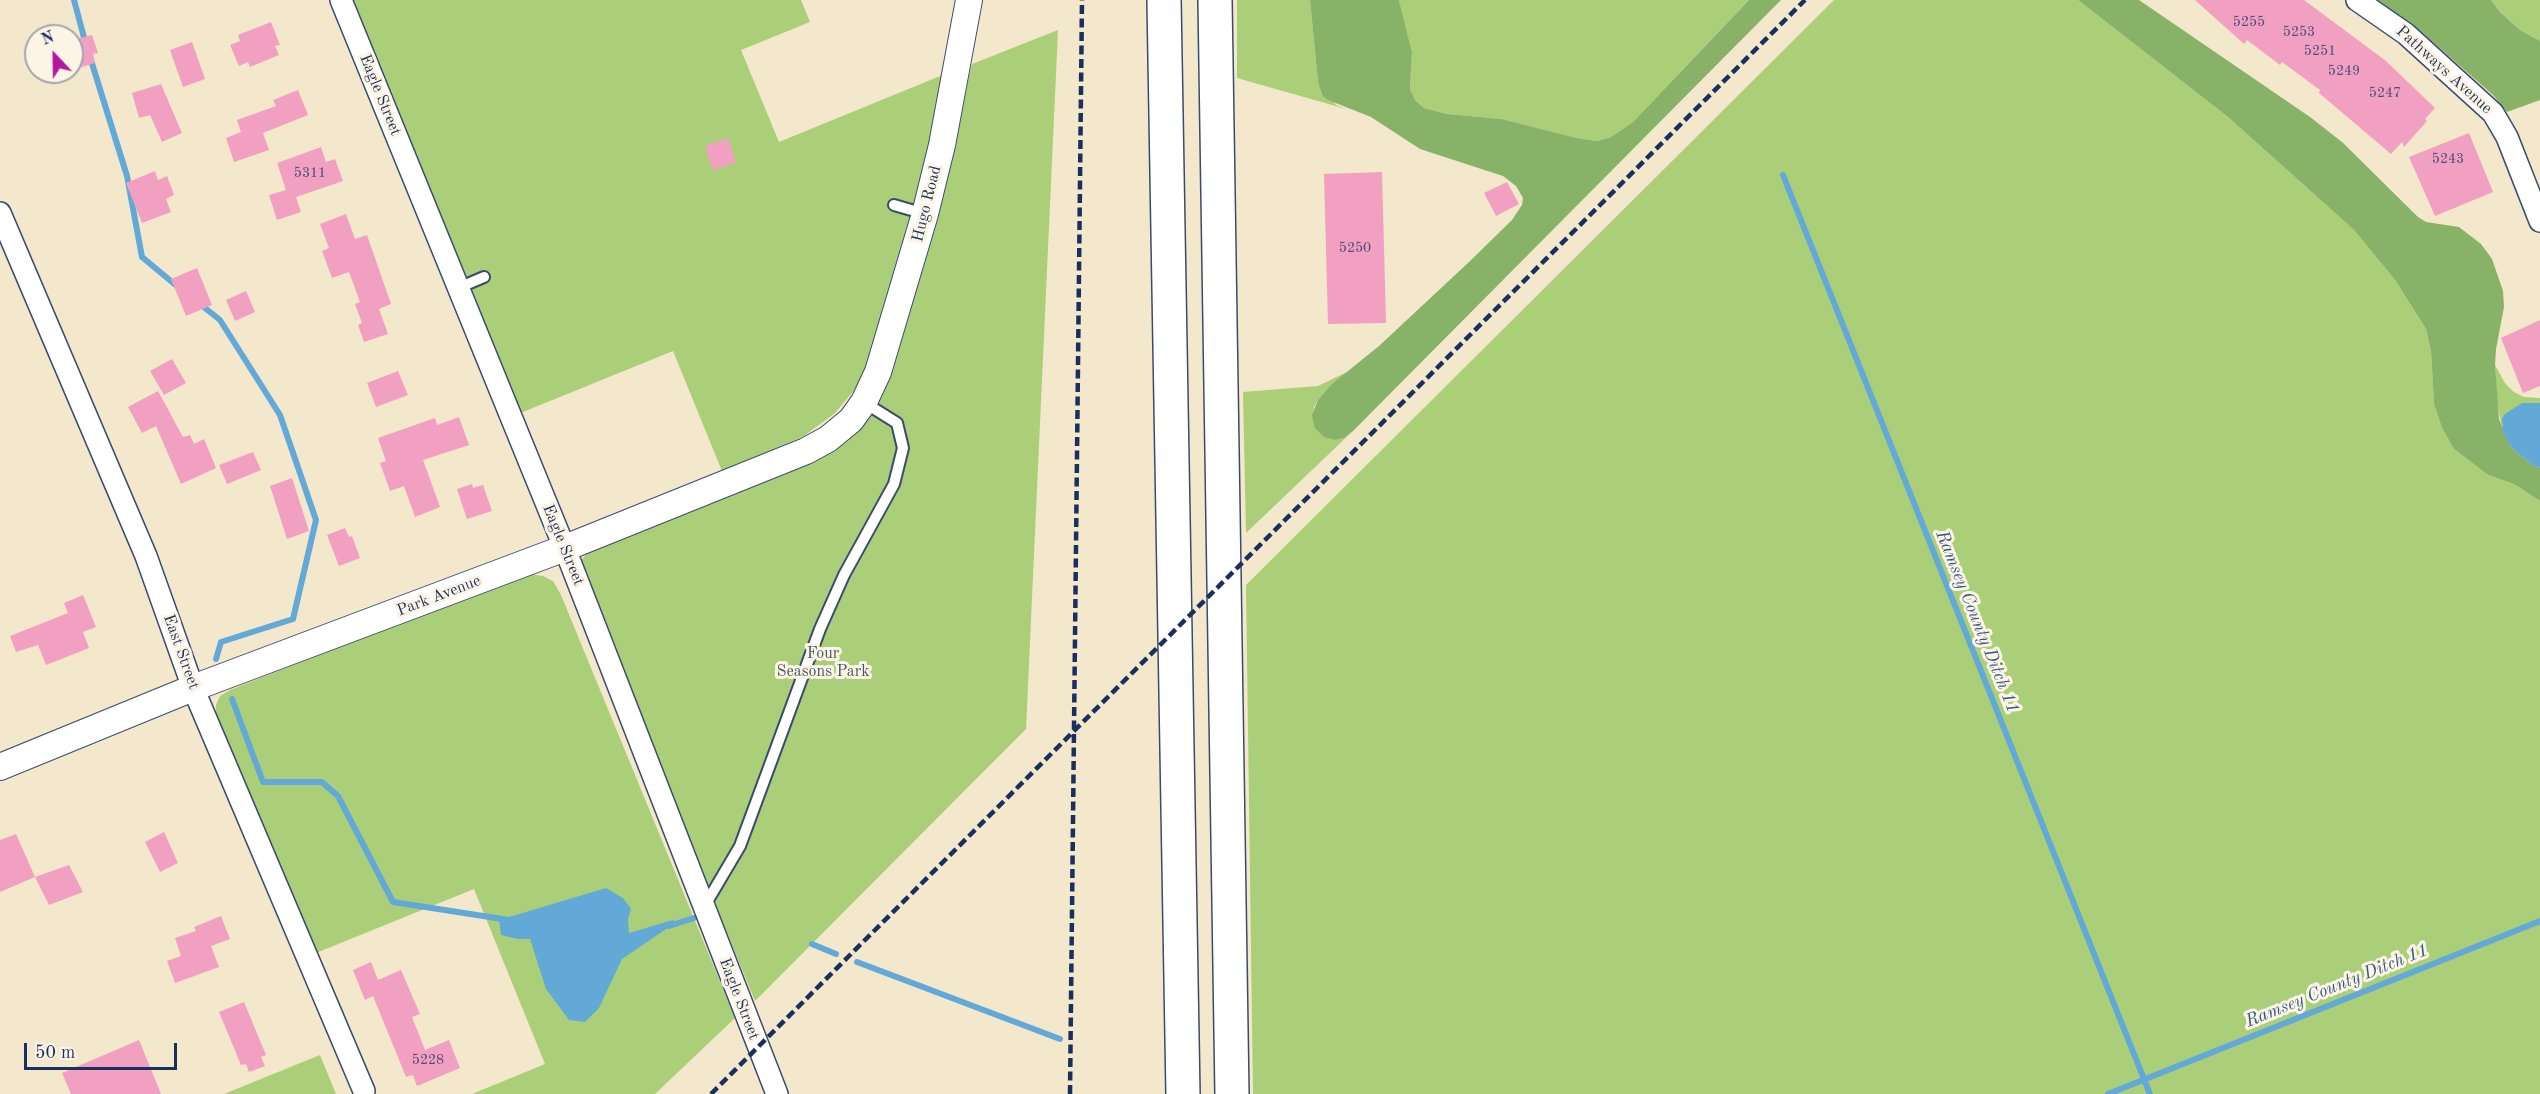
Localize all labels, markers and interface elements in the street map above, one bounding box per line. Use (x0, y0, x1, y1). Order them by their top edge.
house number: 5255 (2233, 14, 2265, 30)
street label: Pathways Avenue (2392, 22, 2496, 118)
north arrow (24, 24, 84, 84)
house number: 5253 (2283, 24, 2315, 40)
text: N (39, 29, 57, 49)
house number: 5251 (2304, 43, 2336, 59)
street label: Eagle Street (355, 51, 405, 139)
house number: 5249 (2328, 63, 2360, 79)
house number: 5247 (2369, 85, 2401, 101)
house number: 5243 (2432, 151, 2464, 167)
street label: Hugo Road (908, 164, 946, 244)
house number: 5311 (294, 165, 326, 181)
house number: 5250 (1339, 240, 1371, 256)
street label: Eagle Street (538, 501, 588, 589)
water label: Ramsey County Ditch 11 (1930, 527, 2024, 717)
street label: Park Avenue (394, 571, 484, 621)
street label: East Street (159, 612, 203, 692)
park label: Four Seasons Park (776, 644, 870, 682)
water label: Ramsey County Ditch 11 (2242, 939, 2432, 1033)
street label: Eagle Street (715, 955, 763, 1043)
scale bar (27, 1031, 180, 1069)
text: 50 m (35, 1044, 75, 1062)
house number: 5228 (412, 1052, 444, 1068)

